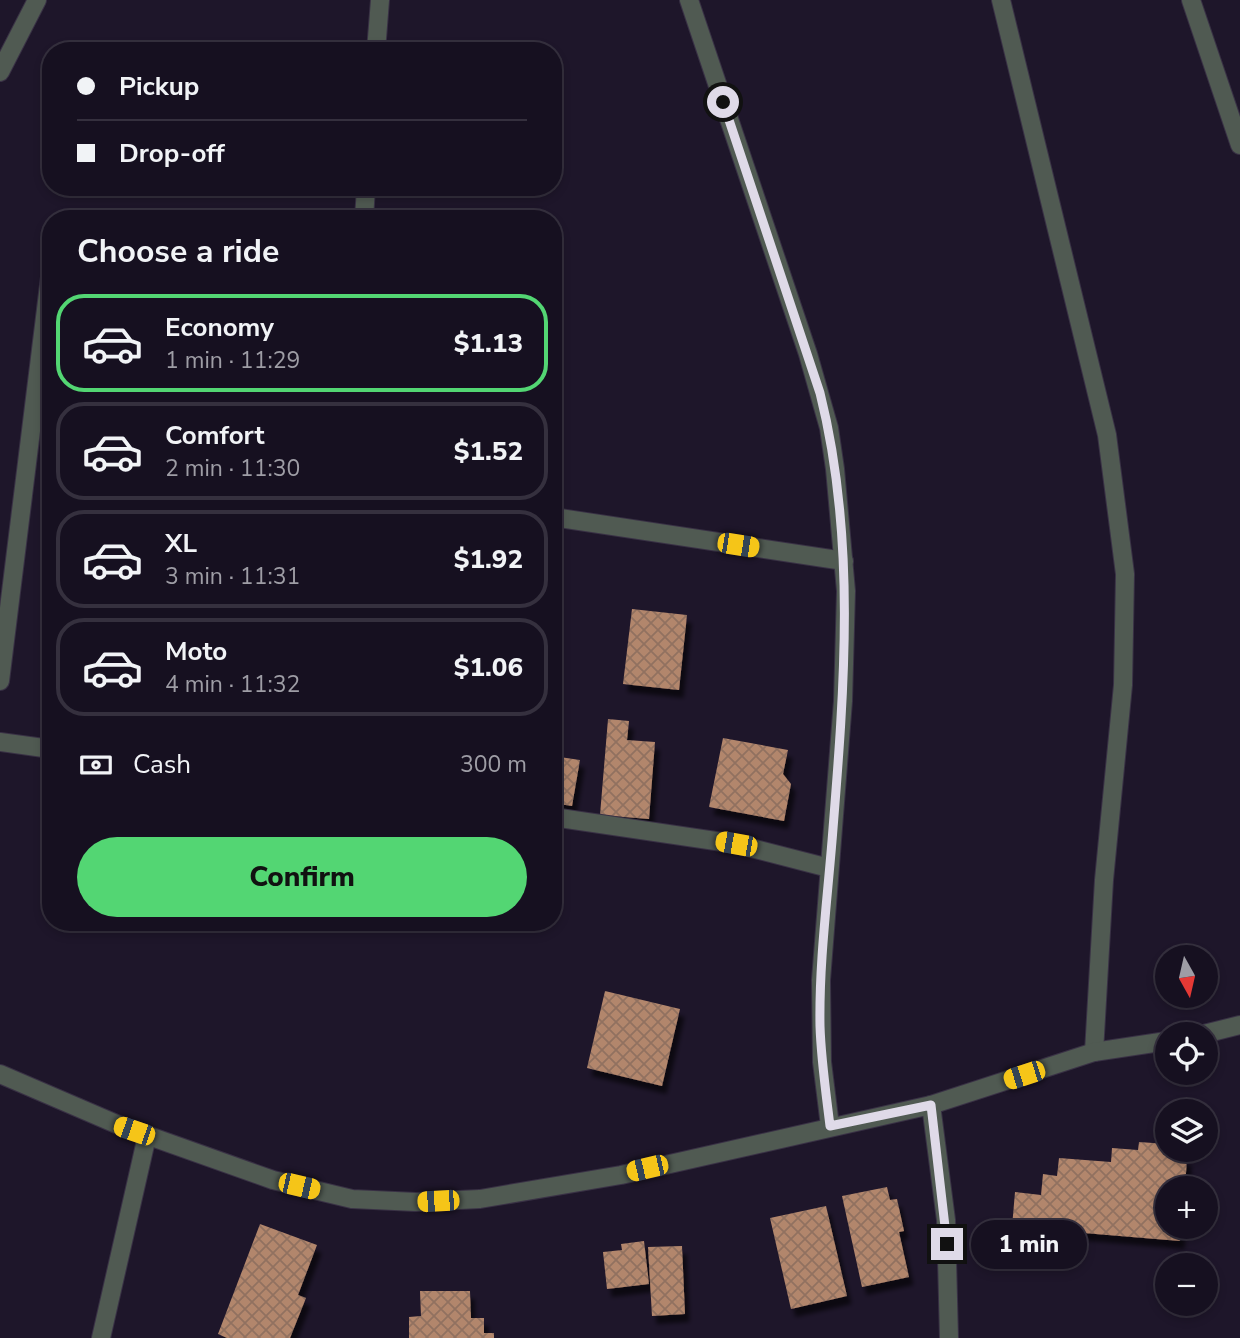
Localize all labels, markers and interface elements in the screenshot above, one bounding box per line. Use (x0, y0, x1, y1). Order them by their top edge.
text: Pickup (119, 69, 199, 104)
route start (707, 86, 739, 118)
text: Drop-off (119, 136, 225, 171)
text: Choose a ride (77, 230, 279, 273)
text: Economy (165, 310, 274, 345)
icon: car (81, 312, 144, 375)
text: $1.13 (454, 326, 523, 361)
text: 1 min · 11:29 (165, 345, 300, 376)
text: Comfort (165, 418, 265, 453)
icon: car (81, 420, 144, 483)
text: $1.52 (454, 434, 523, 469)
text: 2 min · 11:30 (165, 453, 300, 484)
text: XL (165, 526, 197, 561)
icon: car (81, 528, 144, 591)
car (716, 531, 761, 559)
text: $1.92 (454, 542, 523, 577)
text: 3 min · 11:31 (165, 561, 300, 592)
text: Moto (165, 634, 227, 669)
icon: car (81, 636, 144, 699)
text: $1.06 (454, 650, 523, 685)
text: 4 min · 11:32 (165, 669, 300, 700)
icon: cash (77, 746, 115, 784)
text: Cash (133, 747, 191, 782)
text: 300 m (460, 749, 527, 780)
car (714, 830, 759, 858)
button: Confirm (77, 837, 527, 917)
north arrow (1155, 945, 1218, 1008)
map controls (1155, 945, 1218, 1316)
button: locate (1155, 1022, 1218, 1085)
car (1001, 1059, 1048, 1091)
button: layers (1155, 1099, 1218, 1162)
car (111, 1114, 158, 1148)
car (625, 1153, 670, 1183)
car (277, 1171, 322, 1201)
button: + (1155, 1176, 1218, 1239)
car (417, 1189, 460, 1213)
callout: 1 min (972, 1220, 1087, 1268)
route end (931, 1228, 963, 1260)
text: 1 min (999, 1229, 1059, 1260)
button: − (1155, 1253, 1218, 1316)

